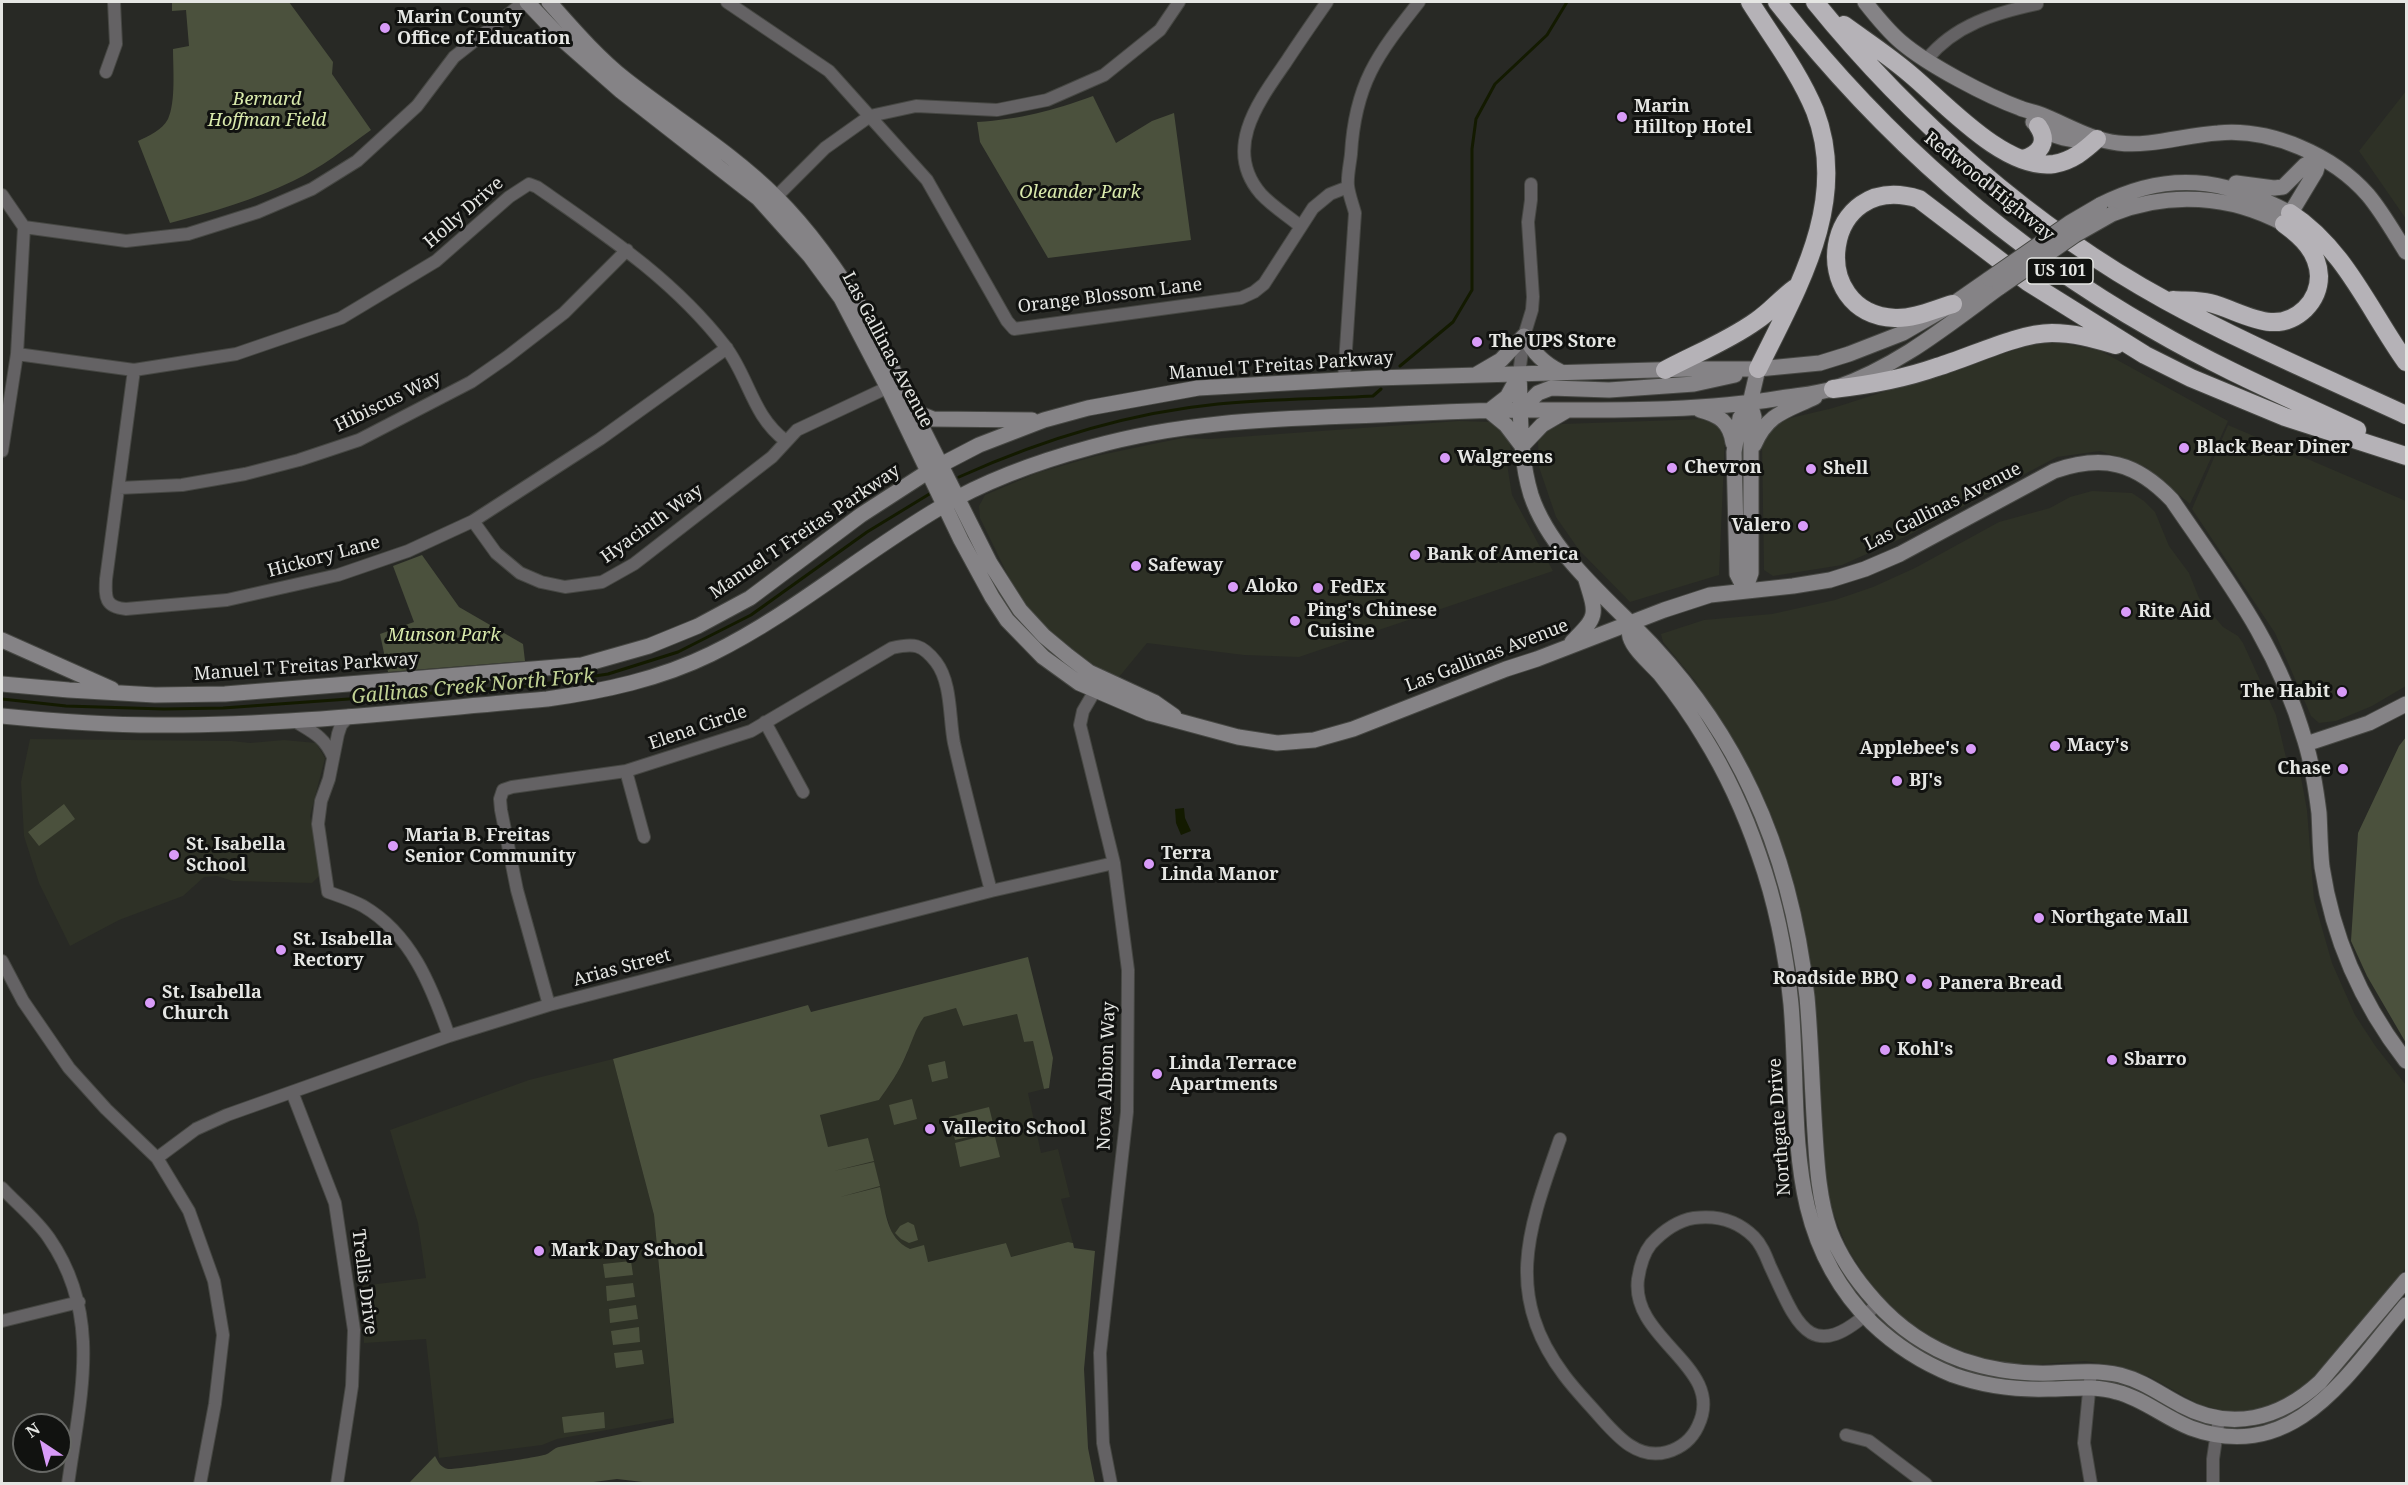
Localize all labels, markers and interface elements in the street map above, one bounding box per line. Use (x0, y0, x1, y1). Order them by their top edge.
place label: Marin County Office of Education (397, 7, 570, 50)
marker: Marin County Office of Education (378, 21, 392, 35)
park label: Bernard Hoffman Field (208, 89, 326, 132)
place label: Marin Hilltop Hotel (1634, 96, 1752, 138)
marker: Marin Hilltop Hotel (1615, 110, 1629, 124)
street label: Redwood Highway (1920, 128, 2058, 246)
street label: Holly Drive (420, 173, 508, 253)
park label: Oleander Park (1019, 182, 1141, 204)
road number: US 101 (2027, 258, 2093, 284)
street label: Las Gallinas Avenue (837, 269, 937, 431)
street label: Orange Blossom Lane (1016, 274, 1204, 318)
place label: The UPS Store (1489, 331, 1616, 353)
marker: The UPS Store (1470, 335, 1484, 349)
street label: Manuel T Freitas Parkway (1168, 347, 1394, 385)
street label: Hibiscus Way (331, 367, 445, 437)
place label: Black Bear Diner (2196, 437, 2350, 459)
marker: Black Bear Diner (2177, 441, 2191, 455)
place label: Walgreens (1457, 447, 1553, 469)
marker: Walgreens (1438, 451, 1452, 465)
place label: Chevron (1684, 457, 1762, 479)
place label: Shell (1823, 458, 1868, 480)
street label: Las Gallinas Avenue (1861, 458, 2025, 556)
street label: Manuel T Freitas Parkway (706, 460, 904, 604)
marker: Chevron (1665, 461, 1679, 475)
marker: Shell (1804, 462, 1818, 476)
street label: Hyacinth Way (597, 480, 707, 568)
place label: Valero (1732, 515, 1791, 537)
marker: Valero (1796, 519, 1810, 533)
street label: Hickory Lane (265, 532, 383, 582)
place label: Bank of America (1427, 544, 1579, 566)
marker: Bank of America (1408, 548, 1422, 562)
place label: Safeway (1148, 555, 1223, 577)
marker: Safeway (1129, 559, 1143, 573)
place label: Aloko (1245, 576, 1298, 598)
place label: FedEx (1330, 577, 1386, 599)
marker: Aloko (1226, 580, 1240, 594)
marker: FedEx (1311, 581, 1325, 595)
place label: Ping's Chinese Cuisine (1307, 600, 1437, 642)
place label: Rite Aid (2138, 601, 2211, 623)
marker: Rite Aid (2119, 605, 2133, 619)
marker: Ping's Chinese Cuisine (1288, 614, 1302, 628)
street label: Las Gallinas Avenue (1402, 615, 1572, 697)
park label: Munson Park (388, 625, 500, 647)
street label: Manuel T Freitas Parkway (193, 648, 419, 686)
water label: Gallinas Creek North Fork (351, 664, 595, 710)
place label: The Habit (2240, 681, 2330, 703)
marker: The Habit (2335, 685, 2349, 699)
street label: Elena Circle (646, 701, 750, 755)
place label: Macy's (2067, 735, 2129, 757)
place label: Applebee's (1859, 738, 1959, 760)
marker: Macy's (2048, 739, 2062, 753)
marker: Applebee's (1964, 742, 1978, 756)
place label: Chase (2277, 758, 2331, 780)
marker: Chase (2336, 762, 2350, 776)
place label: BJ's (1909, 770, 1942, 792)
marker: BJ's (1890, 774, 1904, 788)
place label: Maria B. Freitas Senior Community (405, 825, 576, 868)
place label: St. Isabella School (186, 834, 286, 876)
marker: Maria B. Freitas Senior Community (386, 839, 400, 853)
place label: Terra Linda Manor (1161, 843, 1279, 886)
marker: St. Isabella School (167, 848, 181, 862)
marker: Terra Linda Manor (1142, 857, 1156, 871)
place label: Northgate Mall (2051, 907, 2189, 929)
marker: Northgate Mall (2032, 911, 2046, 925)
place label: St. Isabella Rectory (293, 929, 393, 972)
marker: St. Isabella Rectory (274, 943, 288, 957)
street label: Arias Street (571, 945, 673, 991)
place label: Roadside BBQ (1773, 968, 1899, 990)
marker: Roadside BBQ (1904, 972, 1918, 986)
place label: Panera Bread (1939, 973, 2062, 995)
marker: Panera Bread (1920, 977, 1934, 991)
place label: St. Isabella Church (162, 982, 262, 1024)
marker: St. Isabella Church (143, 996, 157, 1010)
street label: Nova Albion Way (1094, 1001, 1120, 1151)
place label: Kohl's (1897, 1039, 1953, 1061)
marker: Kohl's (1878, 1043, 1892, 1057)
place label: Sbarro (2124, 1049, 2187, 1071)
place label: Linda Terrace Apartments (1169, 1053, 1297, 1096)
marker: Sbarro (2105, 1053, 2119, 1067)
street label: Northgate Drive (1764, 1057, 1796, 1197)
marker: Linda Terrace Apartments (1150, 1067, 1164, 1081)
place label: Vallecito School (942, 1118, 1086, 1140)
marker: Vallecito School (923, 1122, 937, 1136)
street label: Trellis Drive (347, 1228, 381, 1336)
place label: Mark Day School (551, 1240, 704, 1262)
marker: Mark Day School (532, 1244, 546, 1258)
north arrow (12, 1413, 72, 1473)
text: N (21, 1417, 44, 1443)

